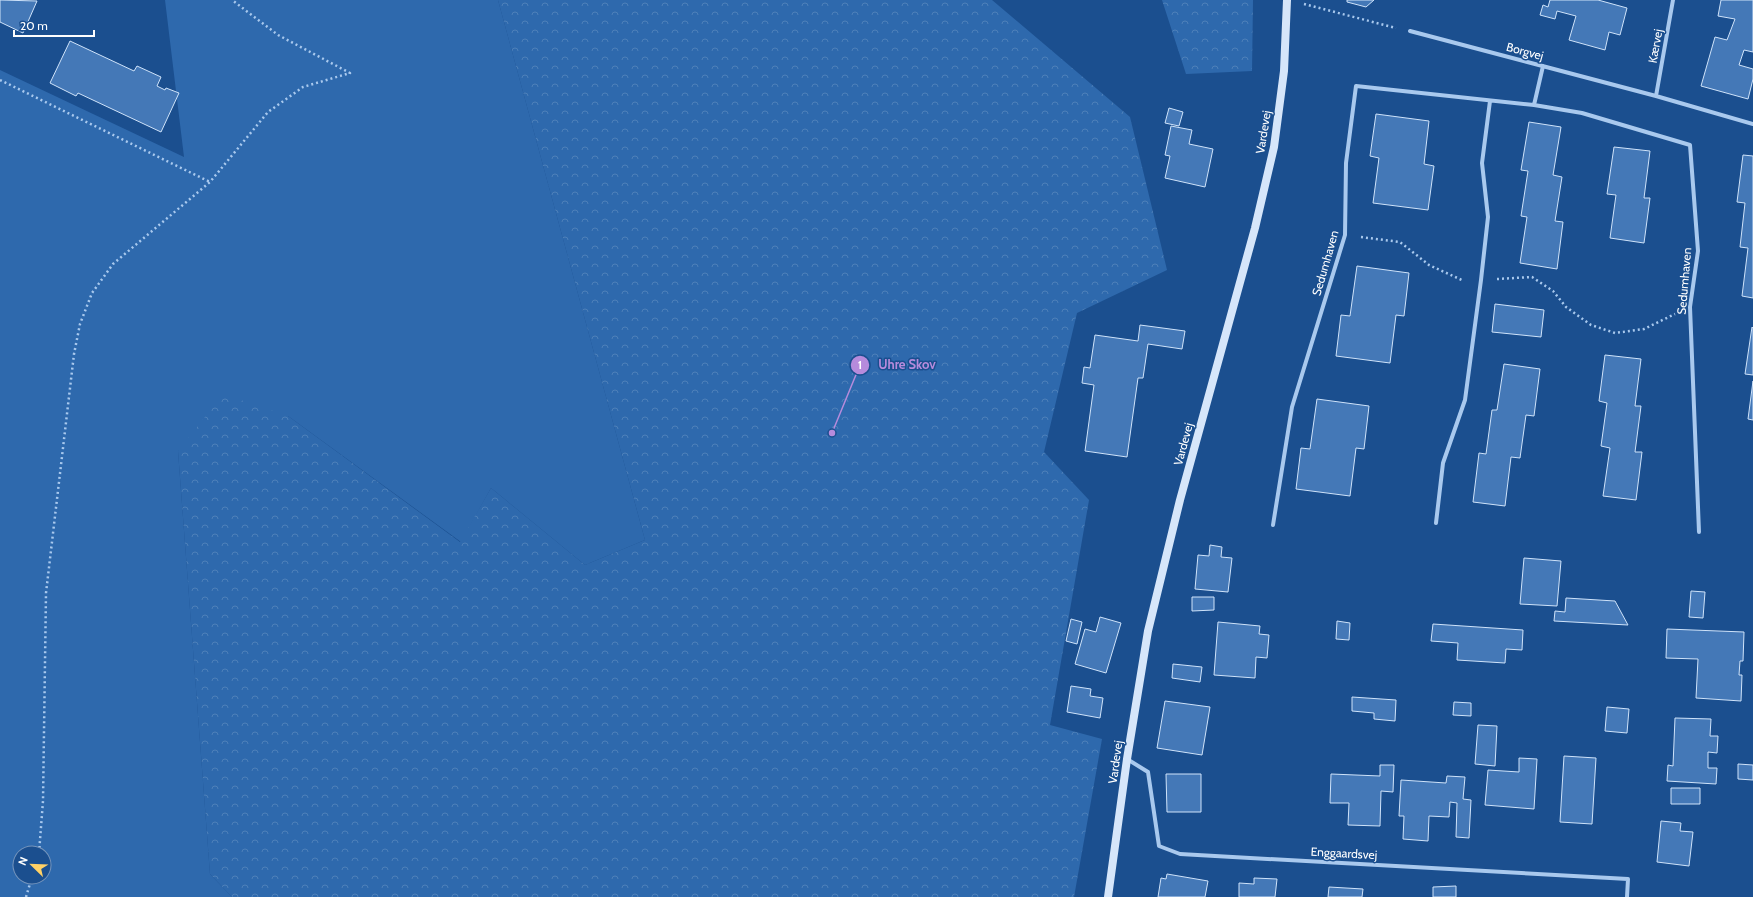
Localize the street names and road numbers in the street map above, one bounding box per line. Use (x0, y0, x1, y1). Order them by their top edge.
street label: Kærvej (1645, 28, 1665, 64)
street label: Borgvej (1505, 39, 1545, 63)
street label: Vardevej (1252, 109, 1274, 155)
street label: Sedumhaven (1309, 228, 1342, 297)
street label: Sedumhaven (1674, 247, 1694, 315)
street label: Vardevej (1170, 421, 1196, 467)
street label: Vardevej (1105, 739, 1125, 785)
street label: Enggaardsvej (1310, 844, 1378, 862)

